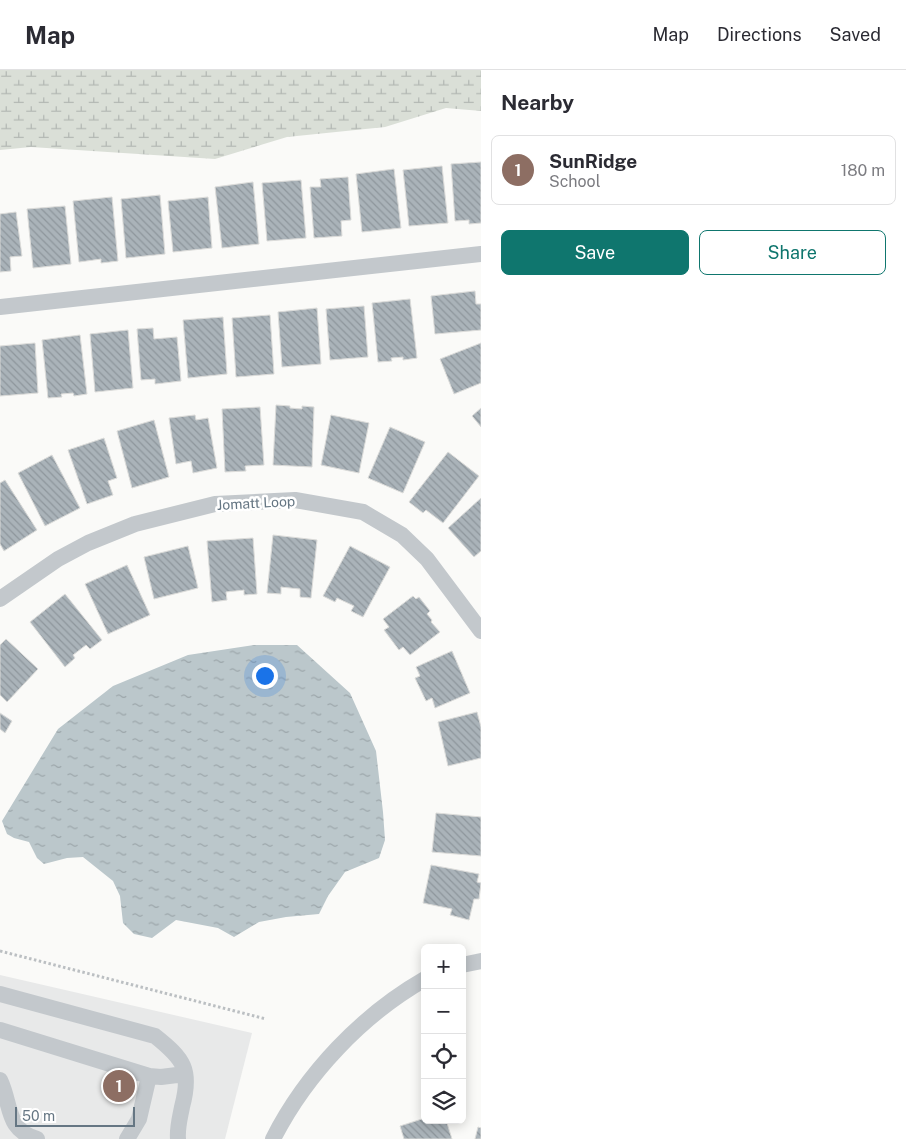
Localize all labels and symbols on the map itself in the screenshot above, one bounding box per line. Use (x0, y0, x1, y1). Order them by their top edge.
street label: Jomatt Loop (216, 493, 296, 513)
your location (252, 663, 278, 689)
pin: 1 (103, 1067, 135, 1105)
scale bar (15, 1104, 135, 1127)

